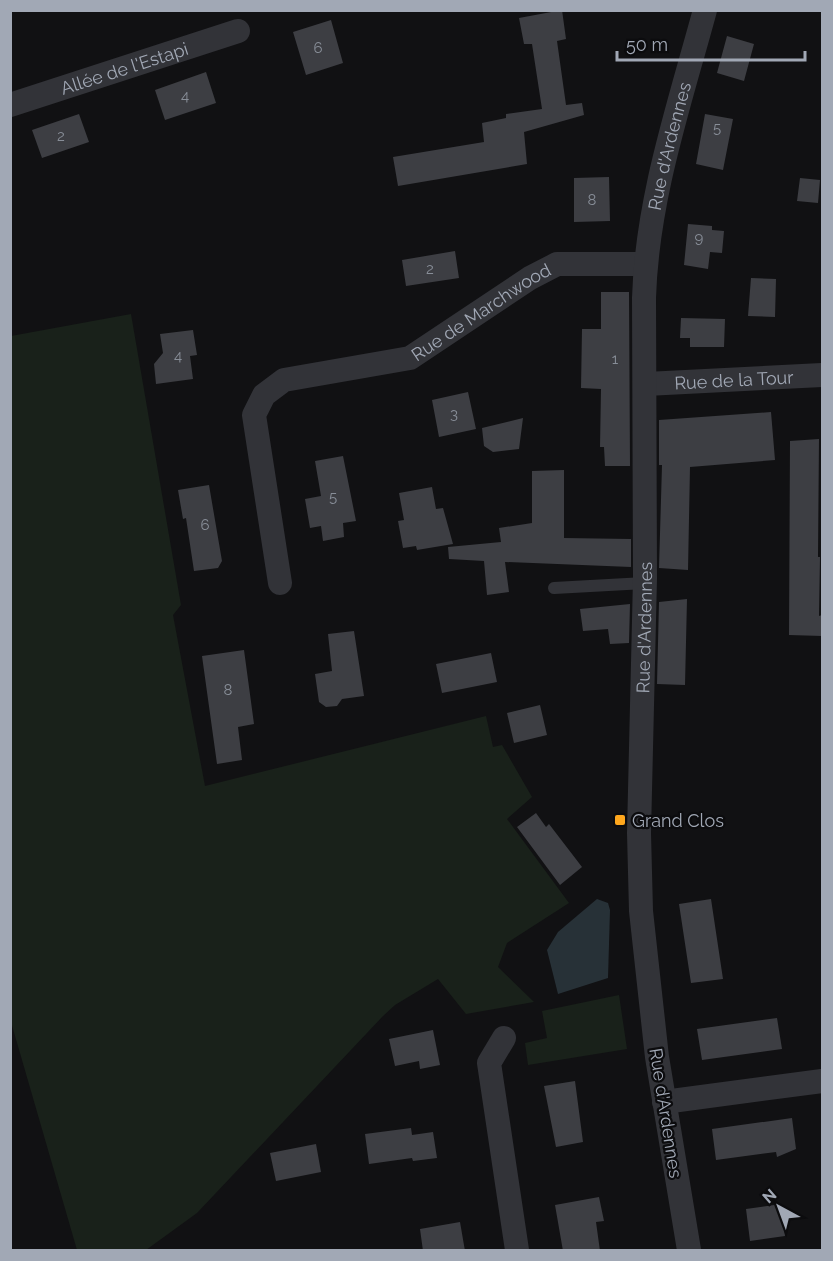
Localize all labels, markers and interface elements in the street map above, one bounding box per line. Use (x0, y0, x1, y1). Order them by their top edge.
scale bar (617, 24, 804, 62)
text: 50 m (626, 34, 668, 55)
street label: Allée de l'Estapi (58, 37, 191, 98)
house number: 6 (313, 39, 323, 57)
street label: Rue d'Ardennes (643, 79, 695, 212)
house number: 4 (181, 87, 189, 105)
house number: 5 (713, 119, 721, 137)
house number: 2 (57, 127, 65, 145)
house number: 8 (588, 191, 597, 209)
house number: 9 (695, 229, 704, 247)
street label: Rue de Marchwood (407, 259, 554, 365)
house number: 2 (426, 260, 434, 278)
house number: 4 (174, 347, 182, 365)
house number: 1 (612, 350, 619, 368)
street label: Rue de la Tour (674, 366, 795, 393)
house number: 3 (450, 405, 458, 423)
house number: 5 (329, 488, 337, 506)
house number: 6 (200, 516, 210, 534)
street label: Rue d'Ardennes (632, 562, 656, 694)
house number: 8 (224, 681, 233, 699)
place label: Grand Clos (632, 810, 724, 831)
marker: Grand Clos (613, 813, 627, 827)
street label: Rue d'Ardennes (645, 1047, 687, 1180)
north arrow (749, 1177, 809, 1237)
text: N (759, 1185, 780, 1207)

